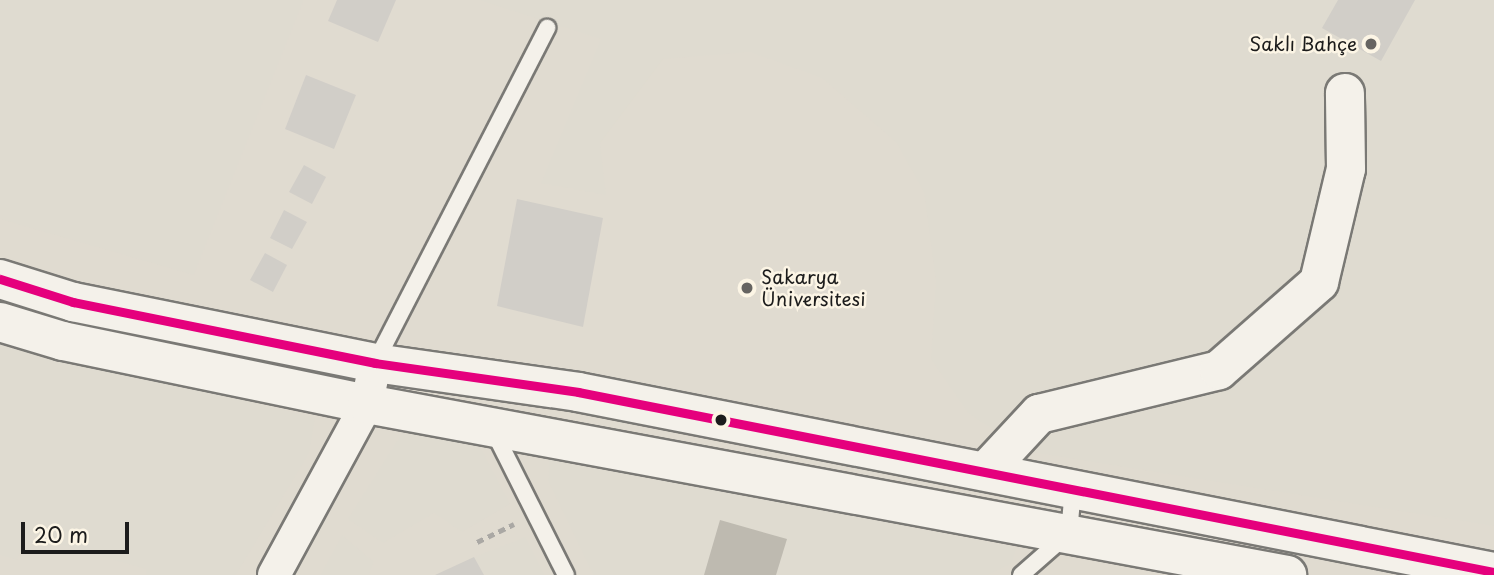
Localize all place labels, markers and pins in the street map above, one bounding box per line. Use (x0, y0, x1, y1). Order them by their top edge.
place label: Saklı Bahçe (1248, 33, 1357, 55)
marker: Saklı Bahçe (1363, 36, 1379, 52)
place label: Sakarya Üniversitesi (761, 266, 865, 310)
marker: Sakarya Üniversitesi (739, 280, 755, 296)
unlabelled marker (714, 413, 728, 427)

